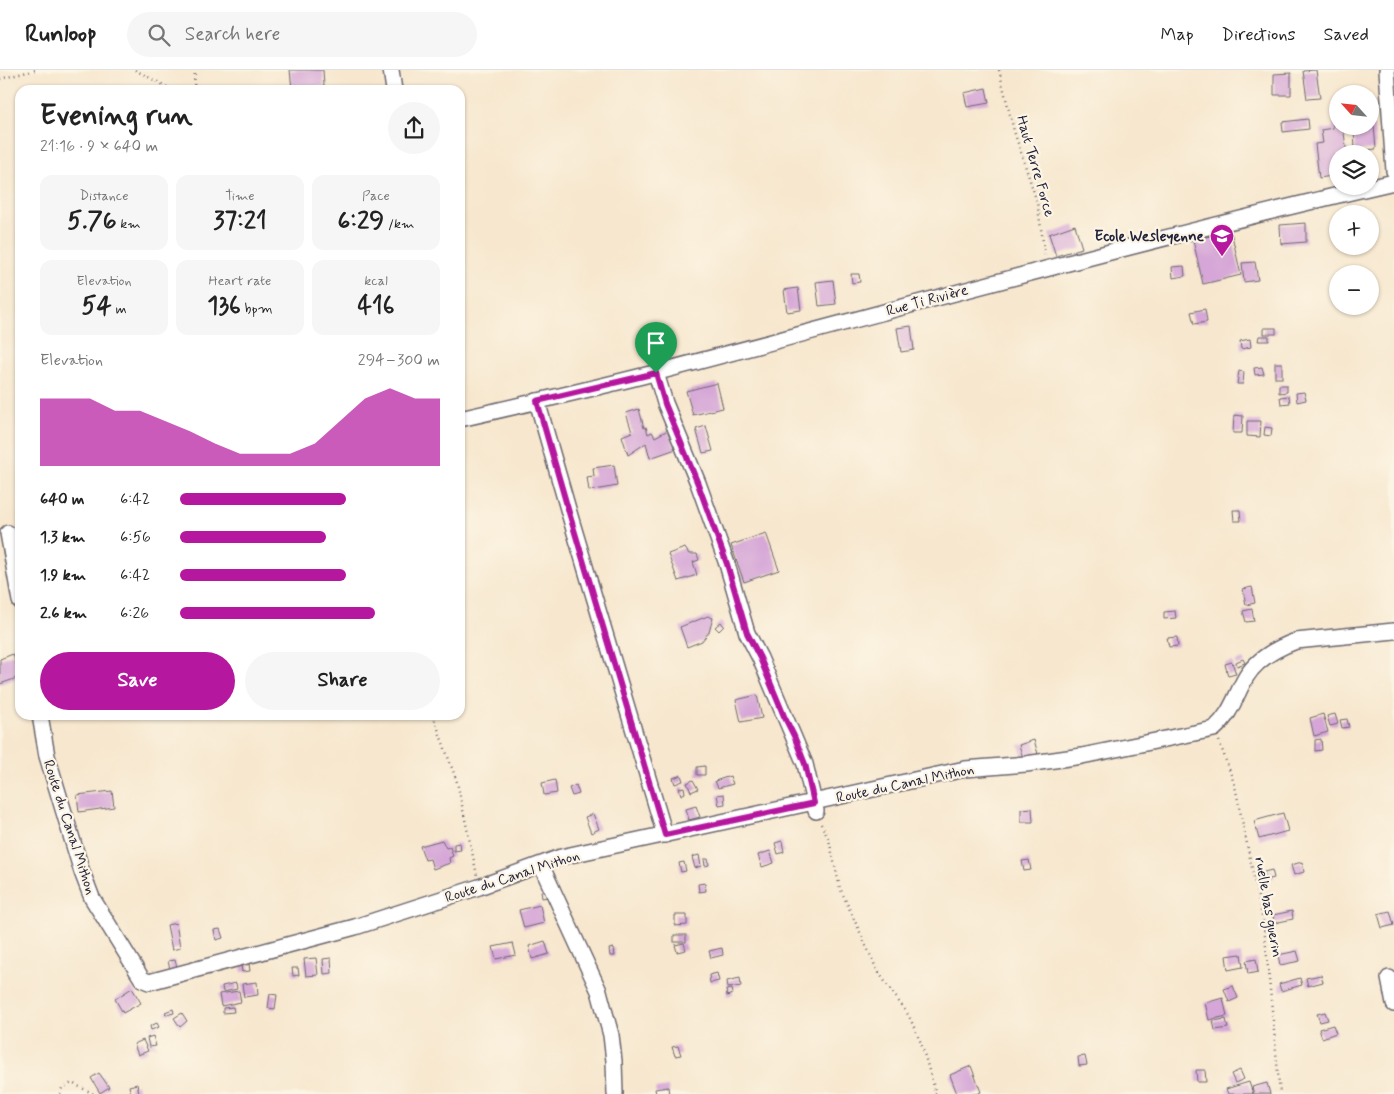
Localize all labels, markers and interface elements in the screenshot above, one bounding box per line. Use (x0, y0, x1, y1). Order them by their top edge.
search box (127, 12, 477, 57)
text: Runloop (25, 19, 97, 50)
icon: search (145, 21, 173, 49)
text: Search here (185, 22, 280, 47)
text: Map (1161, 23, 1194, 47)
text: Directions (1222, 23, 1296, 47)
text: Saved (1324, 23, 1369, 47)
north arrow (1329, 85, 1379, 135)
map controls (1329, 85, 1379, 315)
text: Evening run (40, 98, 193, 135)
button: share (388, 102, 440, 154)
street label: Haut Terre Force (1011, 113, 1059, 219)
text: 21:16 · 9 × 640 m (40, 136, 158, 157)
button: layers (1329, 145, 1379, 195)
text: Distance (79, 187, 129, 205)
text: Time (225, 187, 255, 205)
text: Pace (362, 187, 390, 205)
text: 5.76 (67, 205, 116, 238)
text: 37:21 (213, 205, 267, 238)
text: 6:29 (338, 205, 384, 238)
button: + (1329, 205, 1379, 255)
text: km (116, 215, 141, 233)
text: /km (384, 215, 414, 233)
school or university icon: Ecole Wesleyenne (1209, 223, 1235, 257)
place label: Ecole Wesleyenne (1094, 227, 1205, 247)
button: − (1329, 265, 1379, 315)
text: Elevation (76, 272, 132, 290)
text: Heart rate (209, 272, 271, 290)
text: kcal (364, 272, 388, 290)
street label: Rue Ti Rivière (884, 280, 970, 322)
text: 54 (81, 290, 112, 323)
text: 136 (207, 290, 241, 323)
text: 416 (357, 290, 395, 323)
text: m (112, 300, 127, 318)
text: bpm (241, 300, 273, 318)
pin (635, 322, 677, 373)
icon: arrive (642, 329, 670, 357)
text: Elevation (40, 350, 103, 371)
text: 294–300 m (358, 350, 440, 371)
text: 640 m (40, 489, 85, 510)
text: 6:42 (120, 489, 150, 510)
text: 1.3 km (40, 527, 85, 548)
text: 6:56 (120, 527, 151, 548)
text: 1.9 km (40, 565, 86, 586)
text: 6:42 (120, 565, 150, 586)
text: 2.6 km (40, 603, 87, 624)
text: 6:26 (120, 603, 149, 624)
button: Save (40, 652, 235, 710)
button: Share (245, 652, 440, 710)
street label: Route du Canal Mithon (38, 757, 100, 897)
street label: Route du Canal Mithon (834, 760, 976, 808)
street label: Route du Canal Mithon (442, 846, 582, 908)
street label: ruelle bas guerin (1248, 856, 1287, 959)

